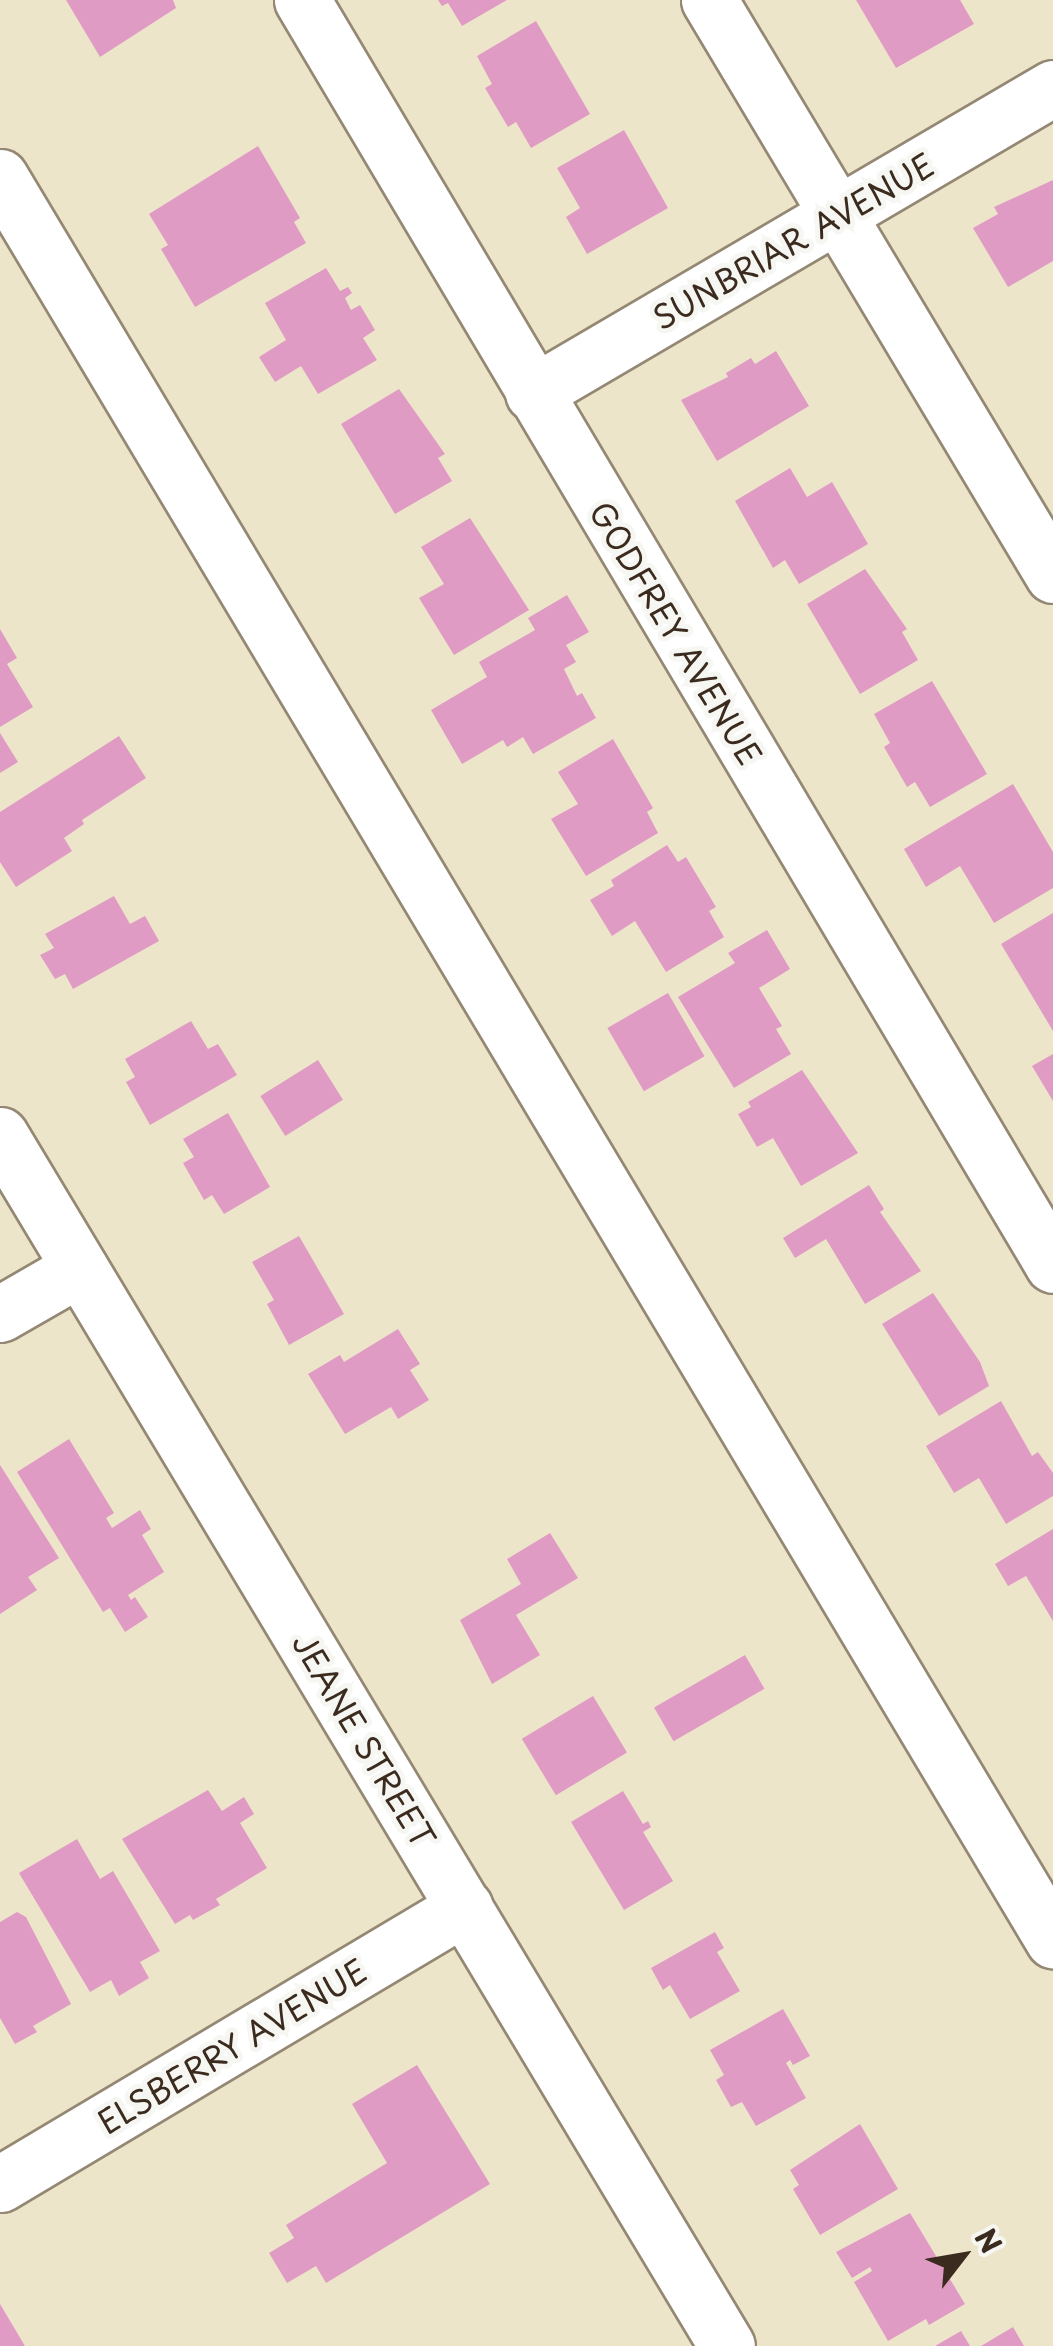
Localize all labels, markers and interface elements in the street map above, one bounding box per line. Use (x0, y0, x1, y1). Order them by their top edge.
street label: SUNBRIAR AVENUE (647, 146, 939, 336)
street label: GODFREY AVENUE (582, 494, 770, 772)
street label: JEANE STREET (284, 1625, 444, 1855)
street label: ELSBERRY AVENUE (91, 1951, 373, 2141)
north arrow (913, 2206, 1013, 2306)
text: N (965, 2220, 1013, 2261)

